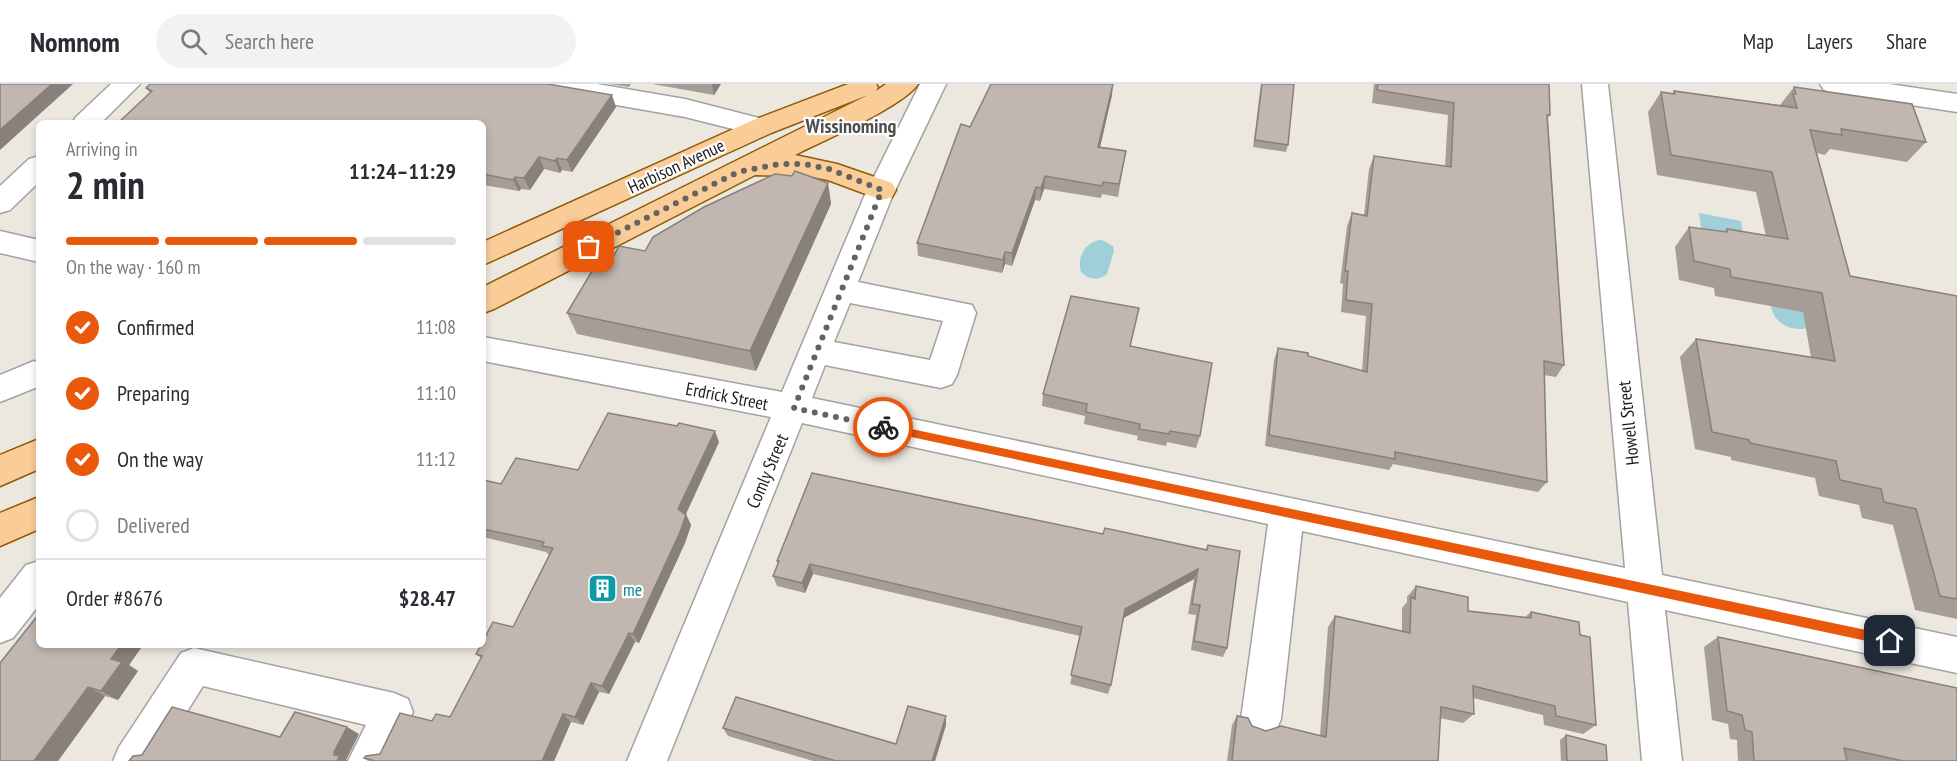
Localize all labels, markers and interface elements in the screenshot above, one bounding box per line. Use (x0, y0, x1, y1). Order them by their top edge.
search box (156, 14, 576, 68)
text: Nomnom (30, 23, 120, 60)
icon: search (177, 25, 210, 58)
text: Search here (225, 27, 314, 55)
text: Map (1743, 28, 1774, 55)
text: Layers (1807, 28, 1853, 55)
text: Share (1886, 28, 1927, 55)
district label: Wissinoming (805, 113, 897, 139)
street label: Harbison Avenue (624, 134, 728, 198)
text: Arriving in (66, 136, 138, 162)
text: 11:24–11:29 (349, 157, 456, 185)
text: 2 min (66, 159, 145, 210)
pin (563, 221, 614, 272)
icon: bag (572, 230, 605, 263)
text: On the way · 160 m (66, 254, 201, 280)
icon: check (66, 311, 99, 344)
text: Confirmed (117, 313, 194, 341)
text: 11:08 (416, 314, 456, 340)
icon: check (66, 377, 99, 410)
street label: Erdrick Street (684, 377, 770, 415)
text: Preparing (117, 379, 190, 407)
text: 11:10 (416, 380, 456, 406)
street label: Howell Street (1612, 380, 1644, 466)
courier (853, 397, 913, 457)
icon: bike (867, 411, 900, 444)
street label: Comly Street (741, 430, 793, 512)
icon: check (66, 443, 99, 476)
text: On the way (117, 445, 203, 473)
text: 11:12 (416, 446, 456, 472)
text: Delivered (117, 511, 190, 539)
building icon: me (586, 573, 618, 605)
place label: me (623, 578, 642, 601)
text: Order #8676 (66, 584, 163, 612)
text: $28.47 (399, 584, 456, 612)
pin (1864, 615, 1915, 666)
icon: home (1873, 624, 1906, 657)

